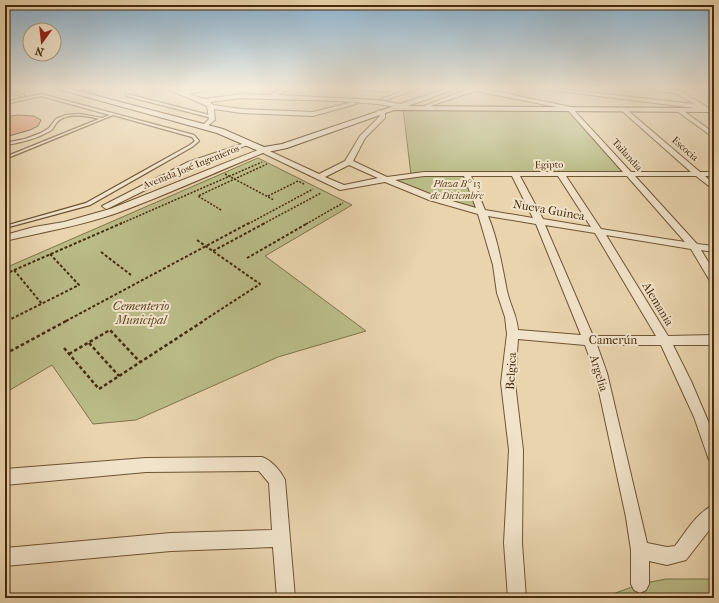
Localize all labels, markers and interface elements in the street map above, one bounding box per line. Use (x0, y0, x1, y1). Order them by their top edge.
north arrow (22, 22, 62, 62)
text: N (33, 44, 45, 59)
street label: Escocia (669, 134, 701, 164)
street label: Tailandia (609, 136, 645, 174)
street label: Avenida José Ingenieros (140, 142, 241, 192)
street label: Egipto (535, 159, 563, 171)
park label: Plaza B° 13 de Diciembre (430, 178, 485, 202)
street label: Nueva Guinea (512, 197, 586, 223)
street label: Alemania (639, 279, 677, 329)
park label: Cementerio Municipal (113, 299, 169, 327)
street label: Camerún (589, 333, 637, 347)
street label: Belgica (503, 351, 519, 390)
street label: Argelia (587, 352, 611, 393)

